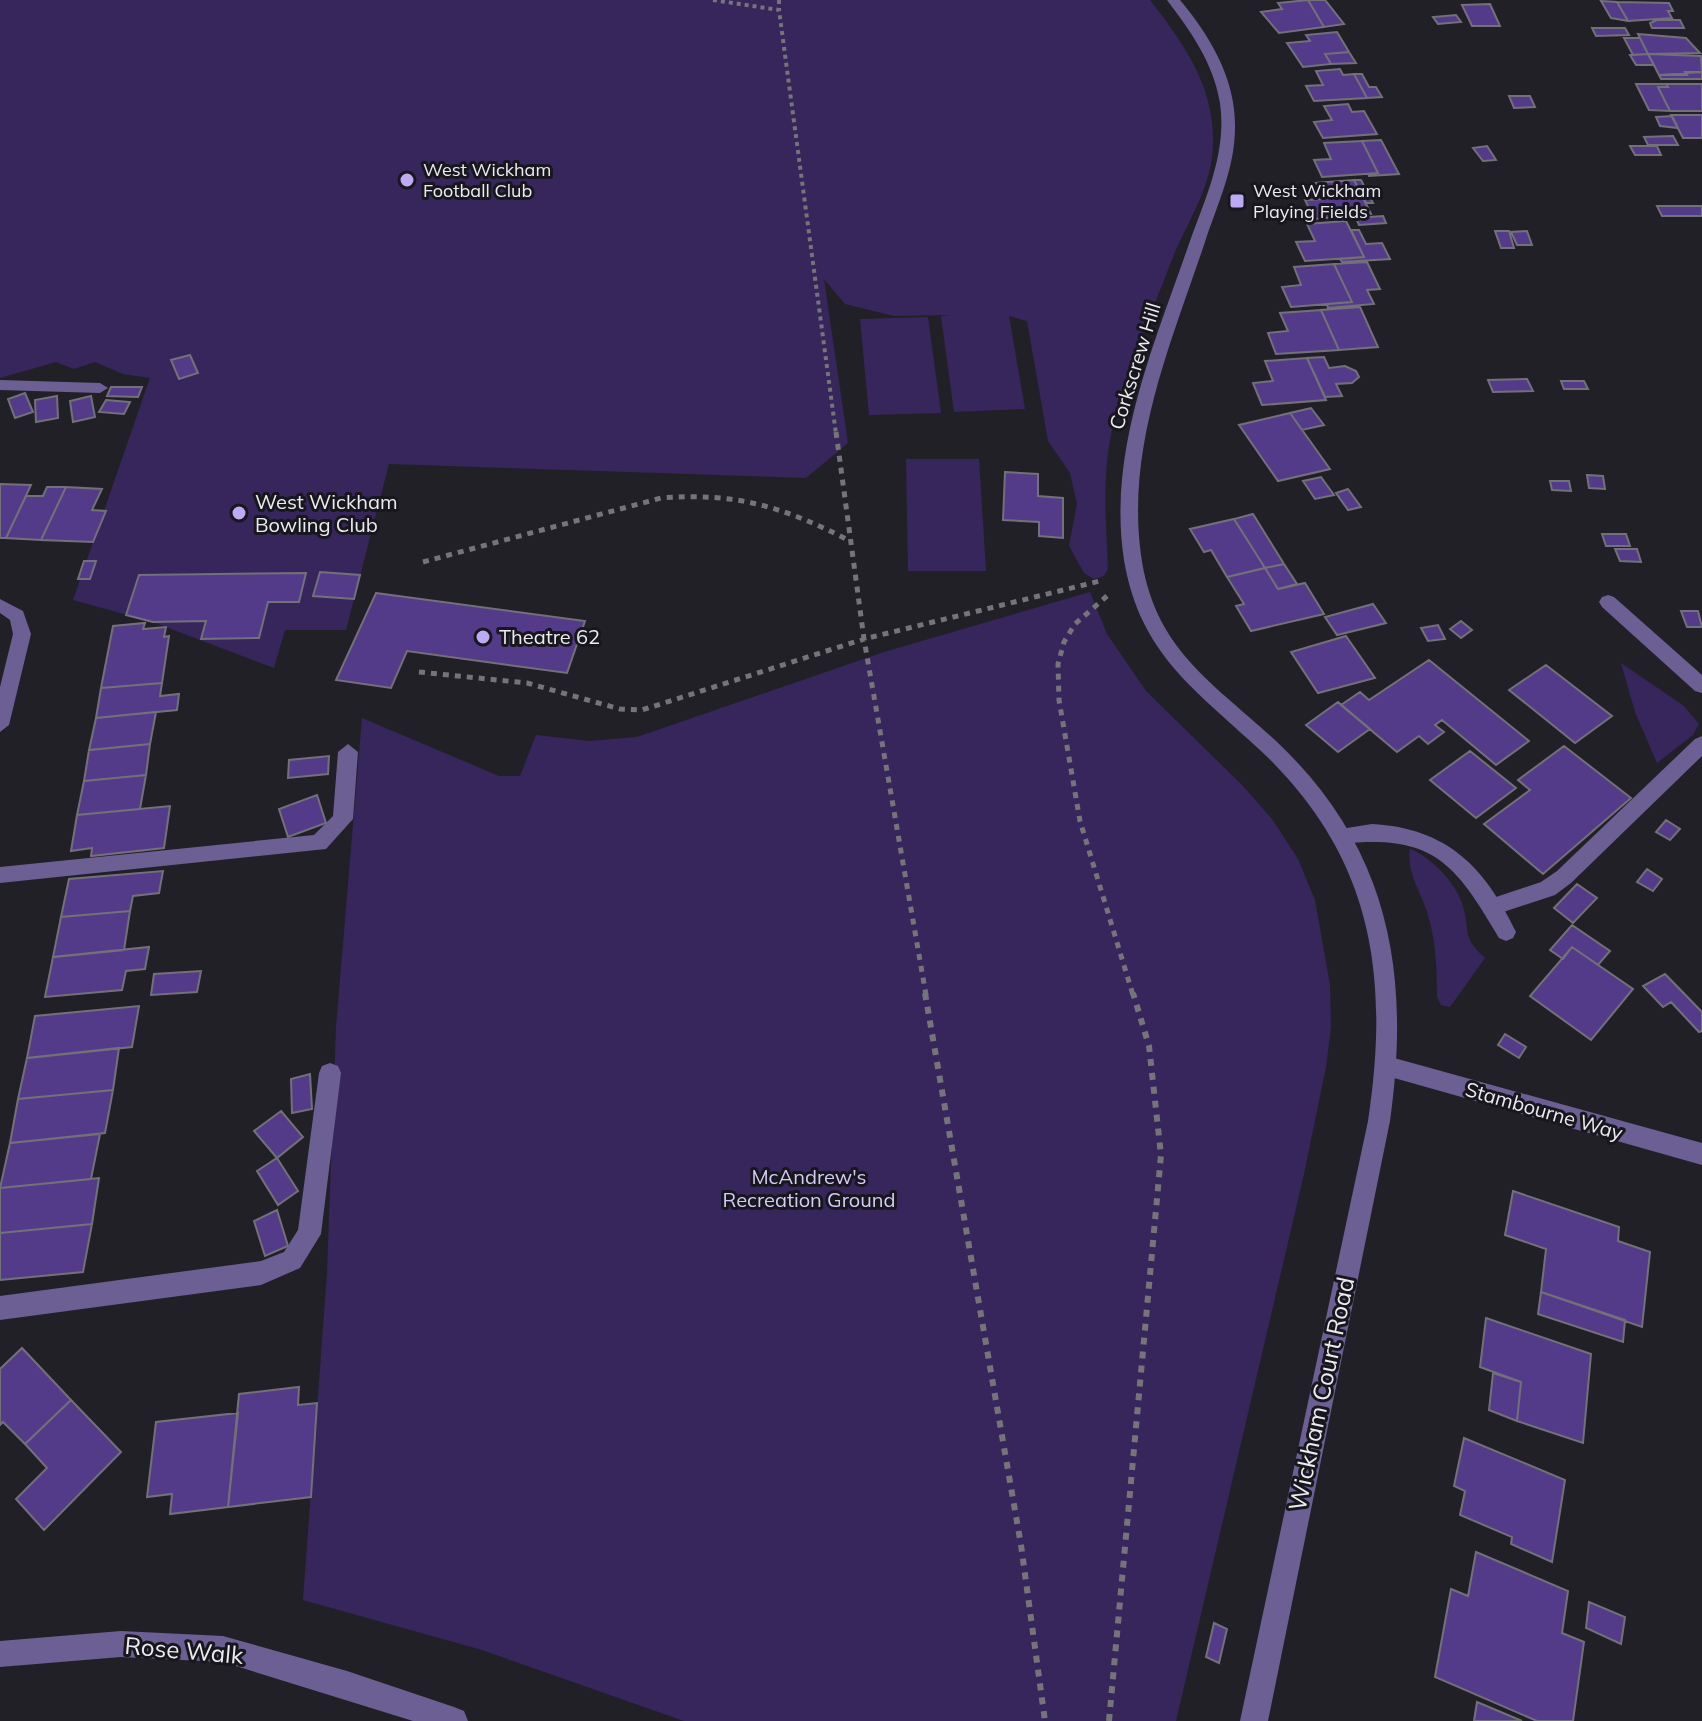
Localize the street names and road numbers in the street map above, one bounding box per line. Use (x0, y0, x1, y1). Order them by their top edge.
street label: Corkscrew Hill (1103, 299, 1166, 432)
street label: Stambourne Way (1463, 1076, 1626, 1145)
street label: Wickham Court Road (1282, 1274, 1360, 1514)
street label: Rose Walk (123, 1630, 245, 1670)

